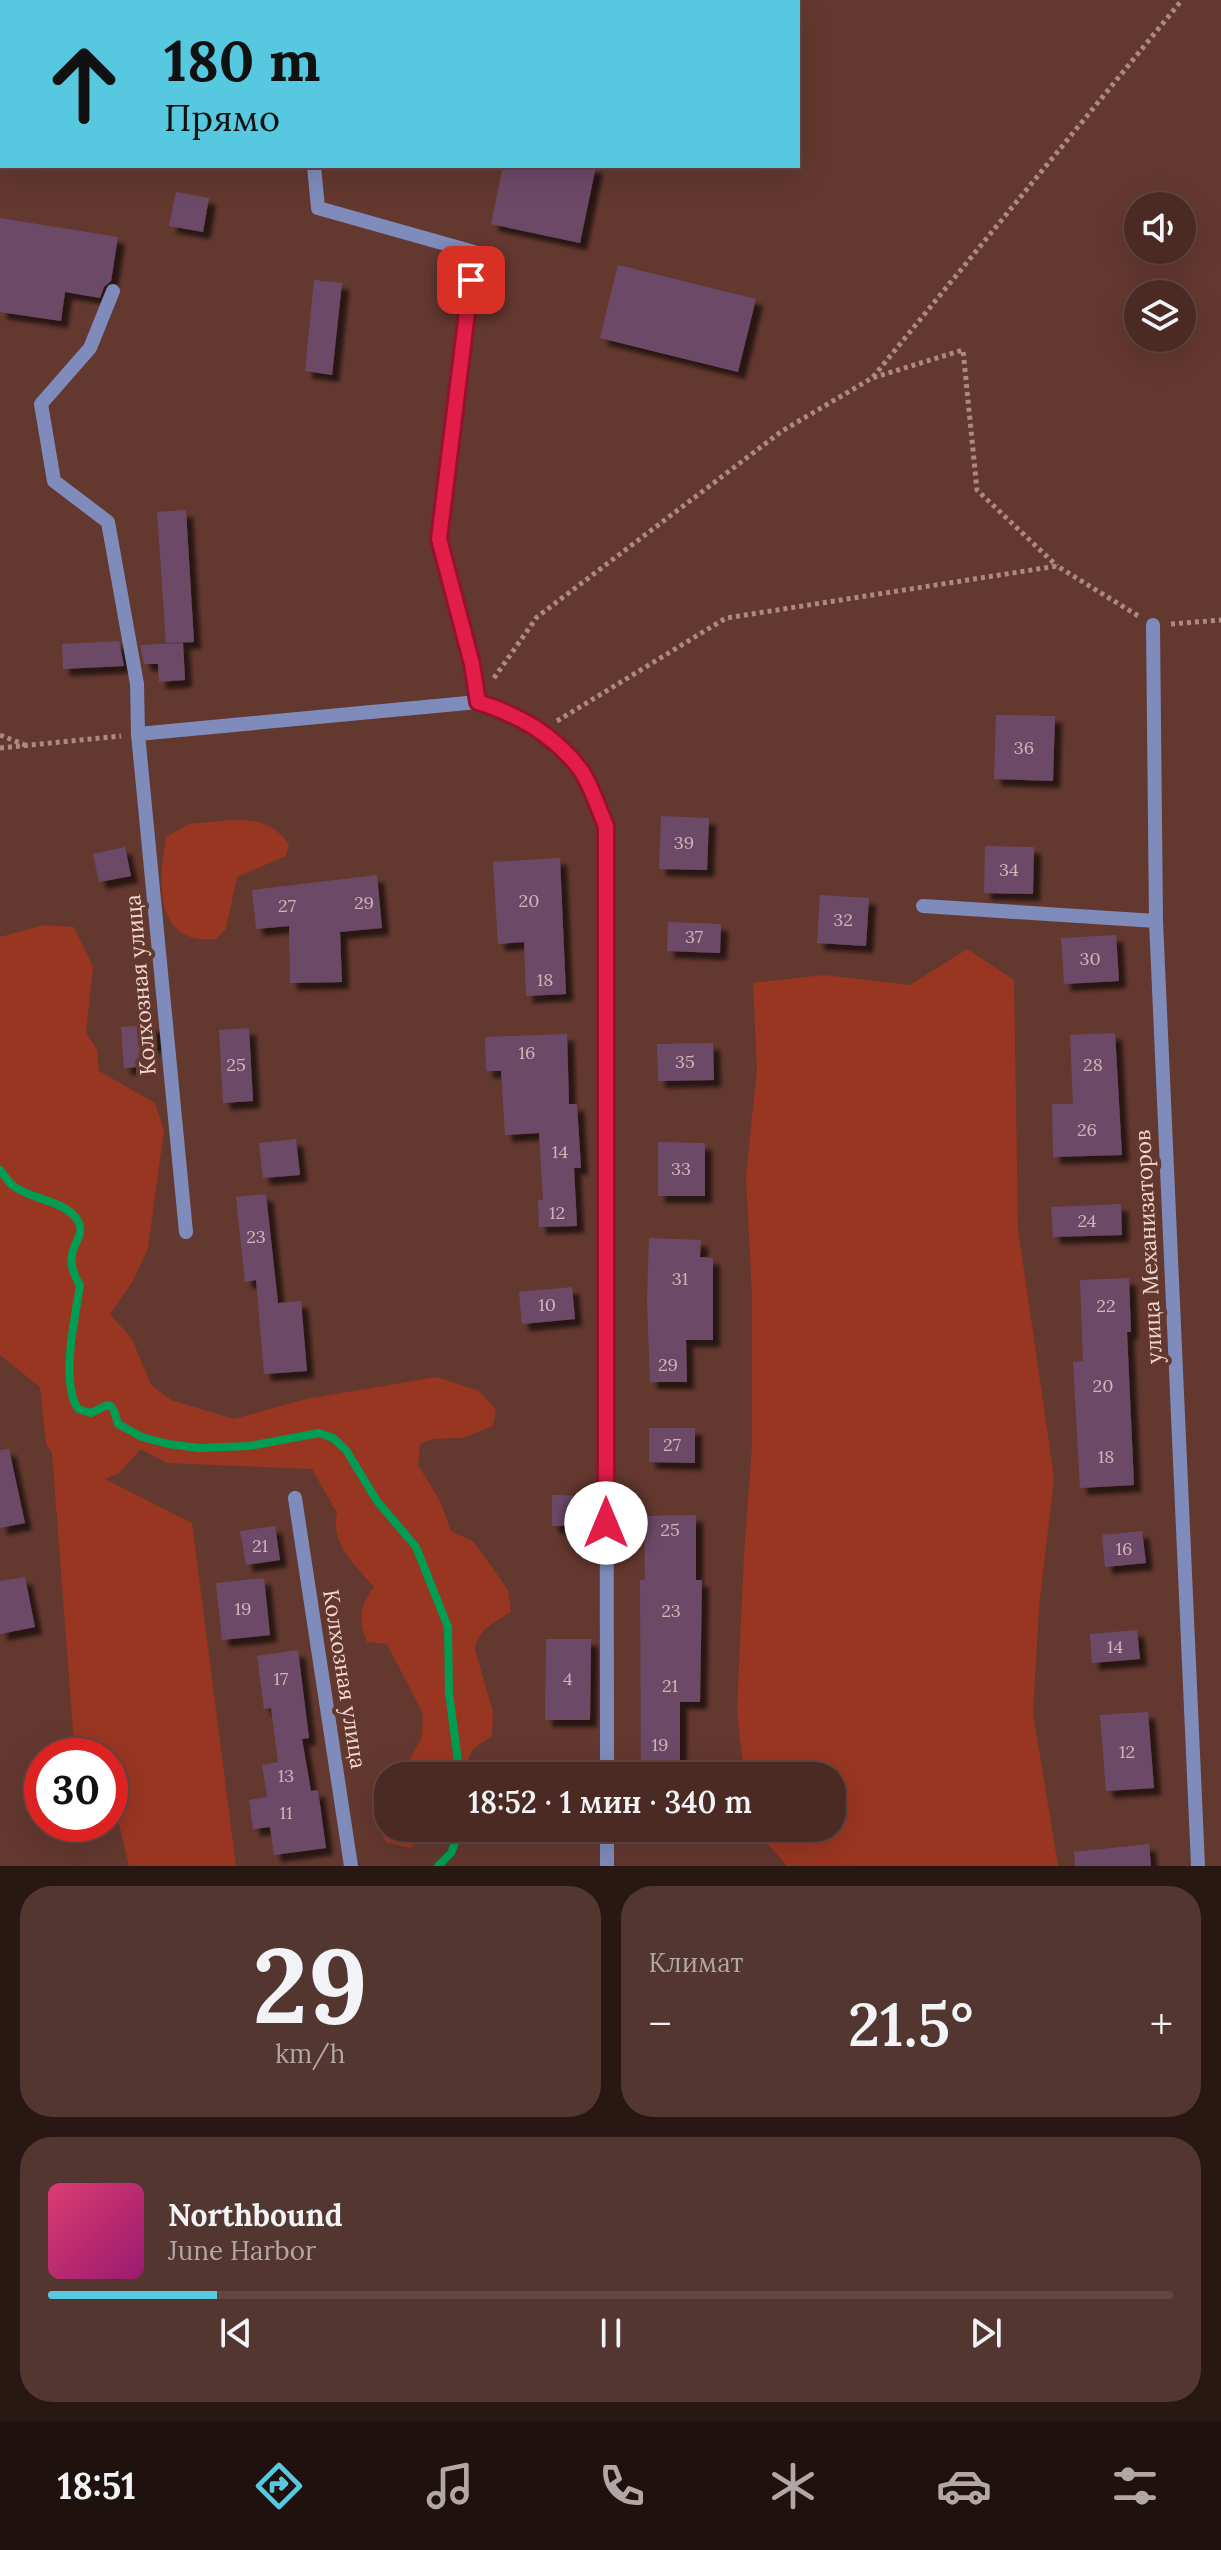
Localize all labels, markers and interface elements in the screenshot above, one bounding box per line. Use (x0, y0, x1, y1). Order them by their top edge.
text: 180 m (164, 25, 321, 96)
icon: ahead (32, 32, 136, 136)
text: Прямо (164, 95, 280, 141)
map controls (1124, 192, 1196, 352)
button: sound (1124, 192, 1196, 264)
pin (437, 246, 505, 314)
icon: arrive (449, 258, 493, 302)
button: layers (1124, 280, 1196, 352)
house number: 36 (1014, 736, 1034, 759)
house number: 39 (674, 831, 694, 854)
house number: 34 (999, 858, 1019, 881)
house number: 20 (519, 889, 539, 912)
house number: 29 (354, 891, 374, 914)
street label: Колхозная улица (118, 893, 162, 1077)
house number: 27 (278, 894, 296, 917)
house number: 32 (833, 908, 853, 931)
house number: 37 (685, 925, 703, 948)
house number: 30 (1079, 947, 1101, 970)
house number: 18 (537, 968, 553, 991)
house number: 16 (519, 1041, 535, 1064)
house number: 35 (675, 1050, 695, 1073)
house number: 25 (226, 1053, 246, 1076)
house number: 28 (1083, 1053, 1103, 1076)
house number: 26 (1077, 1118, 1097, 1141)
street label: улица Механизаторов (1128, 1129, 1168, 1365)
house number: 14 (552, 1140, 568, 1163)
house number: 33 (671, 1157, 691, 1180)
house number: 12 (549, 1201, 565, 1224)
house number: 24 (1077, 1209, 1097, 1232)
house number: 23 (246, 1225, 266, 1248)
house number: 31 (672, 1267, 688, 1290)
house number: 10 (538, 1293, 556, 1316)
house number: 22 (1096, 1294, 1116, 1317)
house number: 29 (658, 1353, 678, 1376)
house number: 20 (1093, 1374, 1113, 1397)
house number: 27 (663, 1433, 681, 1456)
house number: 18 (1098, 1445, 1114, 1468)
position arrow (564, 1481, 648, 1565)
house number: 25 (660, 1518, 680, 1541)
house number: 21 (252, 1534, 268, 1557)
house number: 16 (1116, 1537, 1132, 1560)
street label: Колхозная улица (317, 1587, 373, 1771)
house number: 19 (235, 1597, 251, 1620)
house number: 23 (661, 1599, 681, 1622)
house number: 14 (1107, 1635, 1123, 1658)
house number: 17 (274, 1667, 288, 1690)
house number: 4 (563, 1667, 573, 1690)
house number: 21 (662, 1674, 678, 1697)
house number: 19 (652, 1733, 668, 1756)
speed limit sign: 30 (24, 1738, 128, 1842)
house number: 12 (1119, 1740, 1135, 1763)
house number: 13 (278, 1764, 294, 1787)
text: 18:52 · 1 мин · 340 m (468, 1783, 752, 1821)
house number: 11 (279, 1801, 293, 1824)
text: 29 (253, 1918, 368, 2051)
text: Климат (649, 1946, 743, 1979)
text: 21.5° (848, 1986, 974, 2062)
text: − (649, 1996, 672, 2052)
text: + (1150, 1996, 1173, 2052)
text: km/h (275, 2037, 345, 2070)
text: Northbound (168, 2196, 343, 2234)
text: June Harbor (168, 2234, 316, 2267)
icon: previous (214, 2311, 258, 2355)
icon: pause (589, 2311, 633, 2355)
icon: next (964, 2311, 1008, 2355)
icon: directions (251, 2458, 307, 2514)
icon: music (422, 2458, 478, 2514)
icon: phone (594, 2458, 650, 2514)
icon: climate (765, 2458, 821, 2514)
icon: car (936, 2458, 992, 2514)
icon: filters (1107, 2458, 1163, 2514)
text: 18:51 (58, 2463, 136, 2509)

